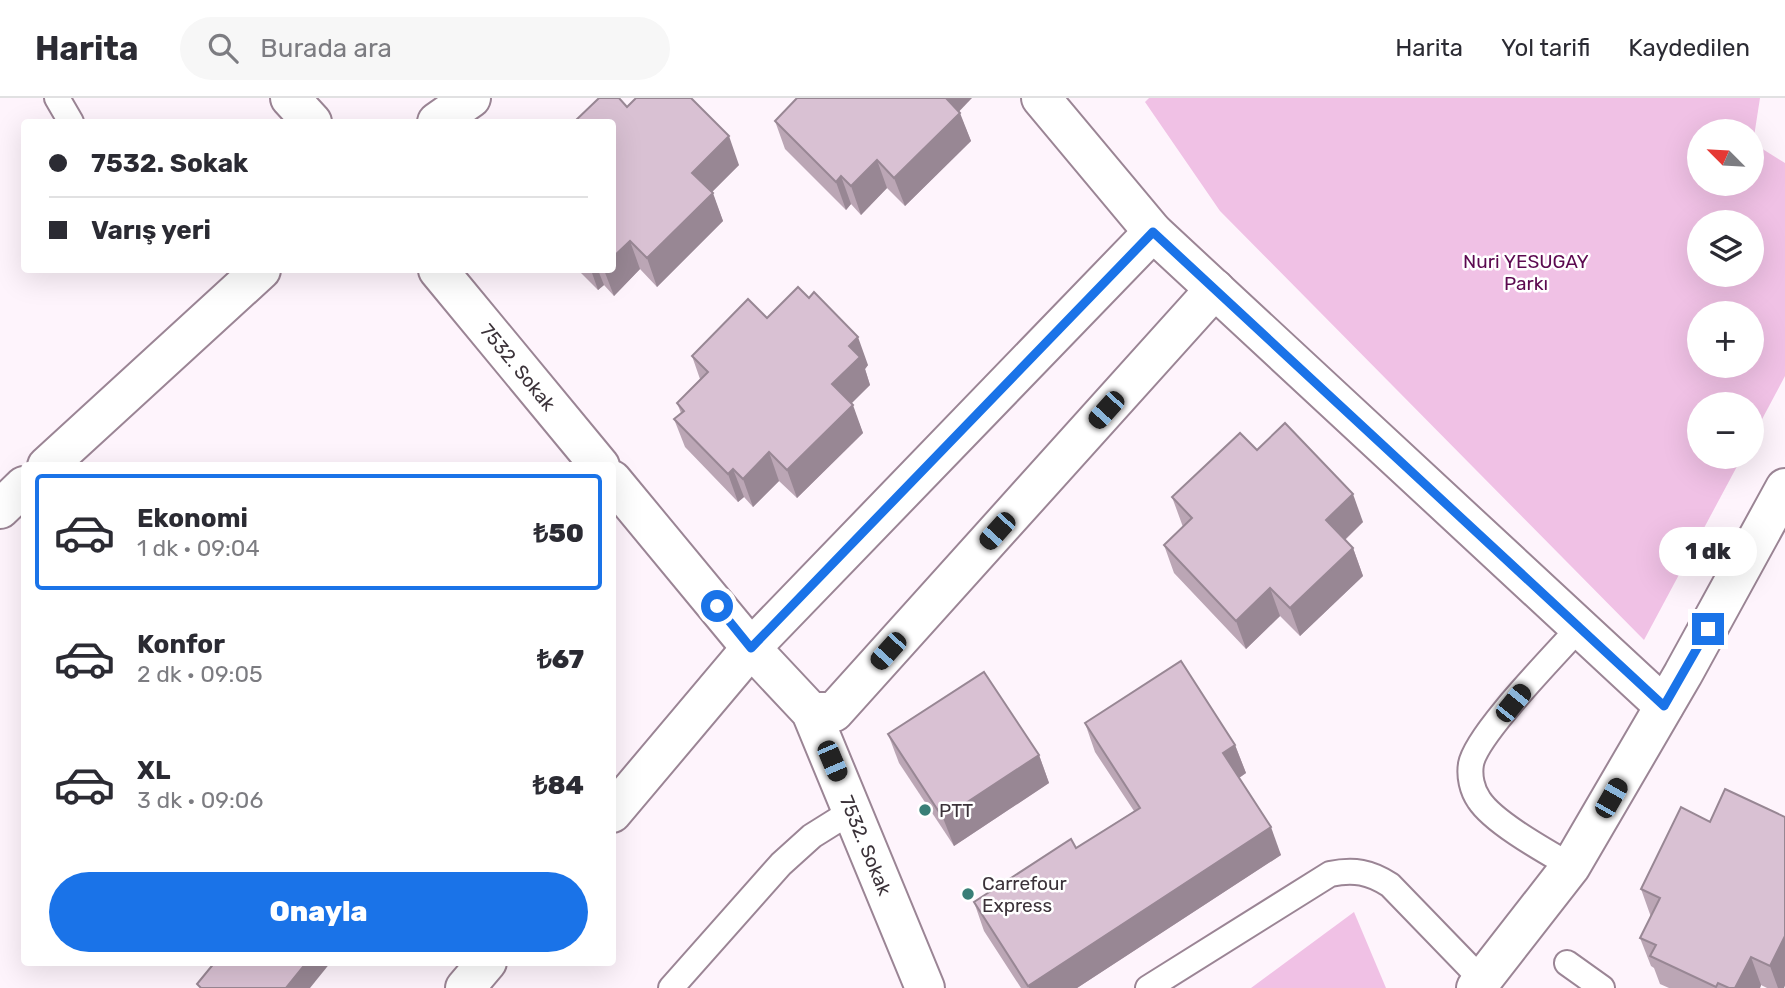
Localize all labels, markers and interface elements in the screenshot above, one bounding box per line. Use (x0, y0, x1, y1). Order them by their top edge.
search box (180, 17, 670, 80)
text: Harita (35, 29, 138, 68)
icon: search (204, 29, 242, 67)
text: Burada ara (260, 33, 392, 64)
text: Harita (1395, 34, 1463, 62)
text: Yol tarifi (1501, 34, 1590, 62)
text: Kaydedilen (1628, 34, 1750, 62)
north arrow (1687, 119, 1764, 196)
map controls (1687, 119, 1764, 469)
text: 7532. Sokak (91, 148, 248, 179)
button: layers (1687, 210, 1764, 287)
text: Varış yeri (91, 215, 211, 246)
park label: Nuri YESUGAY Parkı (1463, 250, 1589, 295)
button: + (1687, 301, 1764, 378)
street label: 7532. Sokak (476, 319, 561, 415)
car (1085, 387, 1128, 433)
button: − (1687, 392, 1764, 469)
icon: car (53, 501, 116, 564)
text: Ekonomi (137, 503, 248, 534)
car (976, 508, 1019, 554)
text: ₺50 (534, 518, 584, 549)
callout: 1 dk (1659, 528, 1757, 576)
text: 1 dk · 09:04 (137, 534, 260, 562)
text: 1 dk (1685, 537, 1731, 565)
route start (701, 590, 733, 622)
route end (1692, 613, 1724, 645)
icon: car (53, 627, 116, 690)
car (867, 628, 910, 674)
text: Konfor (137, 629, 225, 660)
text: ₺67 (537, 644, 584, 675)
text: 2 dk · 09:05 (137, 660, 263, 688)
car (1492, 680, 1535, 726)
car (815, 738, 850, 784)
icon: car (53, 753, 116, 816)
text: XL (137, 755, 170, 786)
text: ₺84 (533, 770, 584, 801)
car (1592, 775, 1631, 821)
text: 3 dk · 09:06 (137, 786, 263, 814)
street label: 7532. Sokak (835, 792, 897, 899)
place label: PTT (939, 799, 973, 822)
marker: PTT (917, 802, 933, 818)
button: Onayla (49, 872, 588, 952)
place label: Carrefour Express (982, 872, 1067, 917)
marker: Carrefour Express (960, 886, 976, 902)

